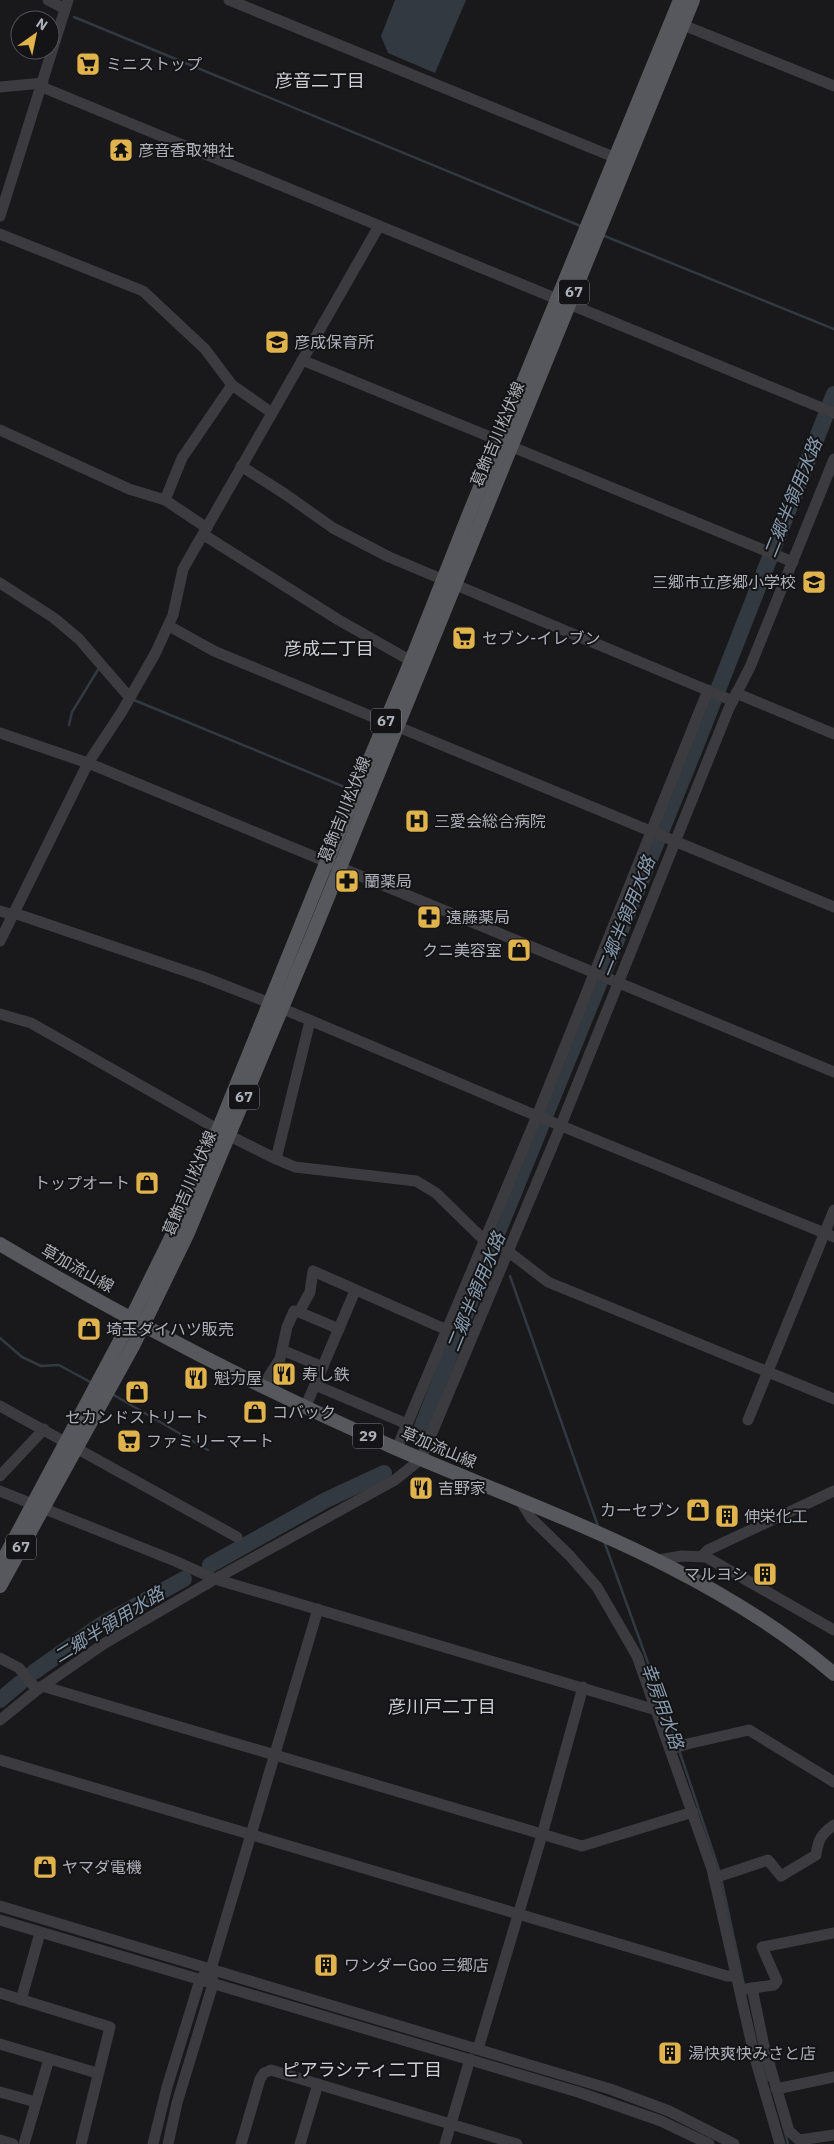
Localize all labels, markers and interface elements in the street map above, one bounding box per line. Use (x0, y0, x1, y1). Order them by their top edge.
north arrow (10, 10, 60, 60)
text: N (33, 14, 51, 34)
supermarket icon: ミニストップ (75, 51, 101, 77)
place label: ミニストップ (106, 54, 202, 74)
district label: 彦音二丁目 (275, 69, 365, 92)
temple icon: 彦音香取神社 (108, 137, 134, 163)
place label: 彦音香取神社 (138, 140, 234, 160)
road number: 67 (559, 280, 589, 304)
school or university icon: 彦成保育所 (264, 329, 290, 355)
place label: 彦成保育所 (294, 332, 374, 352)
street label: 葛飾吉川松伏線 (466, 379, 528, 489)
water label: 二郷半領用水路 (758, 433, 828, 561)
school or university icon: 三郷市立彦郷小学校 (801, 569, 827, 595)
place label: 三郷市立彦郷小学校 (652, 572, 796, 592)
supermarket icon: セブン-イレブン (451, 625, 477, 651)
place label: セブン-イレブン (482, 628, 600, 648)
district label: 彦成二丁目 (284, 637, 374, 660)
road number: 67 (371, 708, 401, 734)
street label: 葛飾吉川松伏線 (314, 753, 374, 865)
hospital icon: 三愛会総合病院 (404, 808, 430, 834)
place label: 三愛会総合病院 (434, 811, 546, 831)
water label: 二郷半領用水路 (591, 851, 661, 979)
pharmacy icon: 蘭薬局 (334, 868, 360, 894)
place label: 蘭薬局 (364, 871, 412, 891)
pharmacy icon: 遠藤薬局 (416, 904, 442, 930)
place label: 遠藤薬局 (446, 907, 510, 927)
shop icon: クニ美容室 (506, 937, 532, 963)
place label: クニ美容室 (422, 940, 502, 960)
road number: 67 (229, 1084, 259, 1110)
street label: 葛飾吉川松伏線 (158, 1128, 220, 1238)
shop icon: トップオート (134, 1170, 160, 1196)
place label: トップオート (34, 1173, 130, 1193)
water label: 二郷半領用水路 (441, 1227, 511, 1355)
street label: 草加流山線 (38, 1240, 118, 1296)
shop icon: 埼玉ダイハツ販売 (76, 1316, 102, 1342)
place label: 埼玉ダイハツ販売 (106, 1319, 234, 1339)
restaurant icon: 寿し鉄 (271, 1361, 297, 1387)
place label: 寿し鉄 (302, 1364, 350, 1384)
restaurant icon: 魁力屋 (183, 1365, 209, 1391)
place label: 魁力屋 (214, 1368, 262, 1388)
shop icon: セカンドストリート (124, 1379, 150, 1405)
shop icon: コバック (242, 1399, 268, 1425)
place label: コバック (272, 1402, 336, 1422)
place label: セカンドストリート (65, 1407, 209, 1427)
street label: 草加流山線 (398, 1422, 480, 1472)
road number: 29 (353, 1424, 383, 1448)
supermarket icon: ファミリーマート (116, 1428, 142, 1454)
place label: ファミリーマート (146, 1431, 274, 1451)
restaurant icon: 吉野家 (408, 1475, 434, 1501)
place label: 吉野家 (438, 1478, 486, 1498)
shop icon: カーセブン (685, 1497, 711, 1523)
place label: カーセブン (600, 1500, 680, 1520)
building icon: 伸栄化工 (714, 1503, 740, 1529)
place label: 伸栄化工 (744, 1506, 808, 1526)
road number: 67 (6, 1534, 36, 1560)
building icon: マルヨシ (752, 1561, 778, 1587)
place label: マルヨシ (684, 1564, 748, 1584)
water label: 二郷半領用水路 (49, 1580, 170, 1668)
water label: 幸房用水路 (636, 1660, 689, 1754)
district label: 彦川戸二丁目 (388, 1695, 496, 1718)
shop icon: ヤマダ電機 (32, 1854, 58, 1880)
place label: ヤマダ電機 (62, 1857, 142, 1877)
building icon: ワンダーGoo 三郷店 (313, 1952, 339, 1978)
place label: ワンダーGoo 三郷店 (344, 1955, 489, 1975)
building icon: 湯快爽快みさと店 (657, 2040, 683, 2066)
place label: 湯快爽快みさと店 (688, 2043, 816, 2063)
district label: ピアラシティ二丁目 (282, 2058, 442, 2081)

